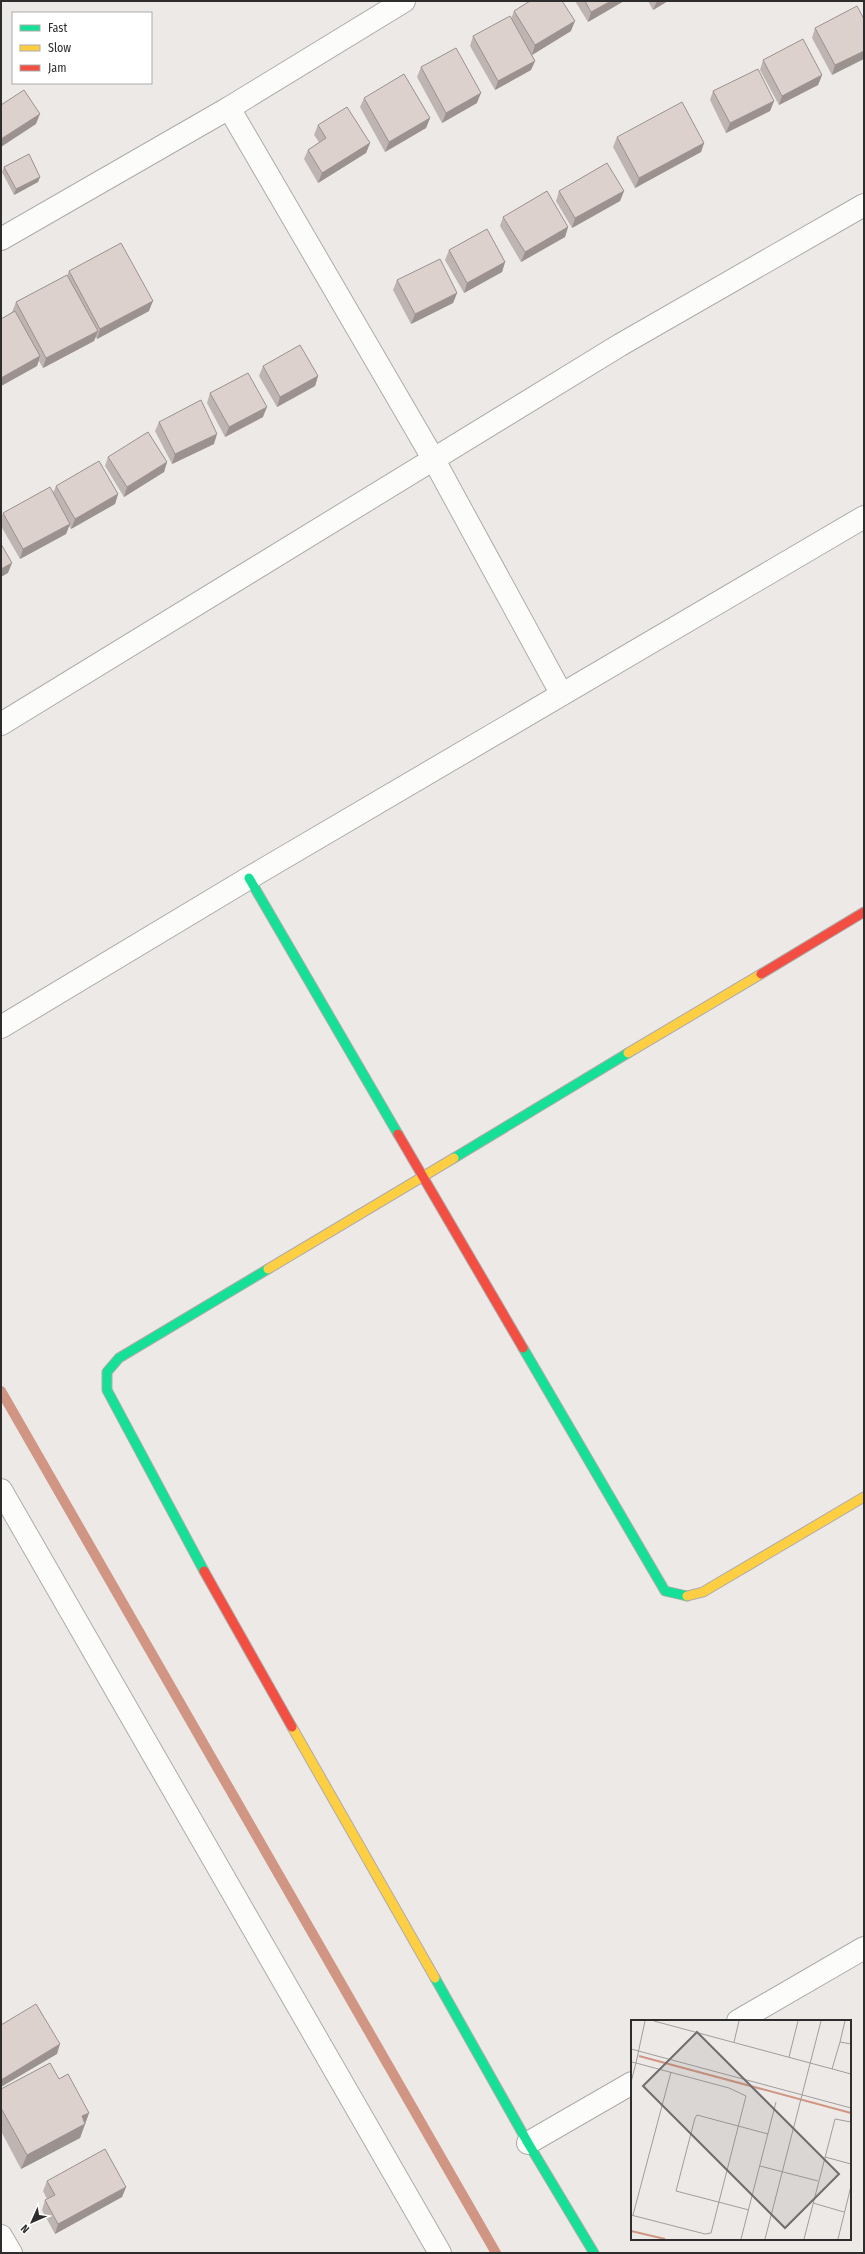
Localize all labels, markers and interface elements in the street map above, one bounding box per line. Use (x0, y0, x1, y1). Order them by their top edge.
legend (12, 12, 152, 84)
text: Fast (48, 21, 67, 35)
text: Slow (48, 41, 71, 55)
text: Jam (48, 61, 66, 75)
inset map (631, 2020, 851, 2240)
north arrow (12, 2202, 52, 2242)
text: N (18, 2222, 32, 2236)

